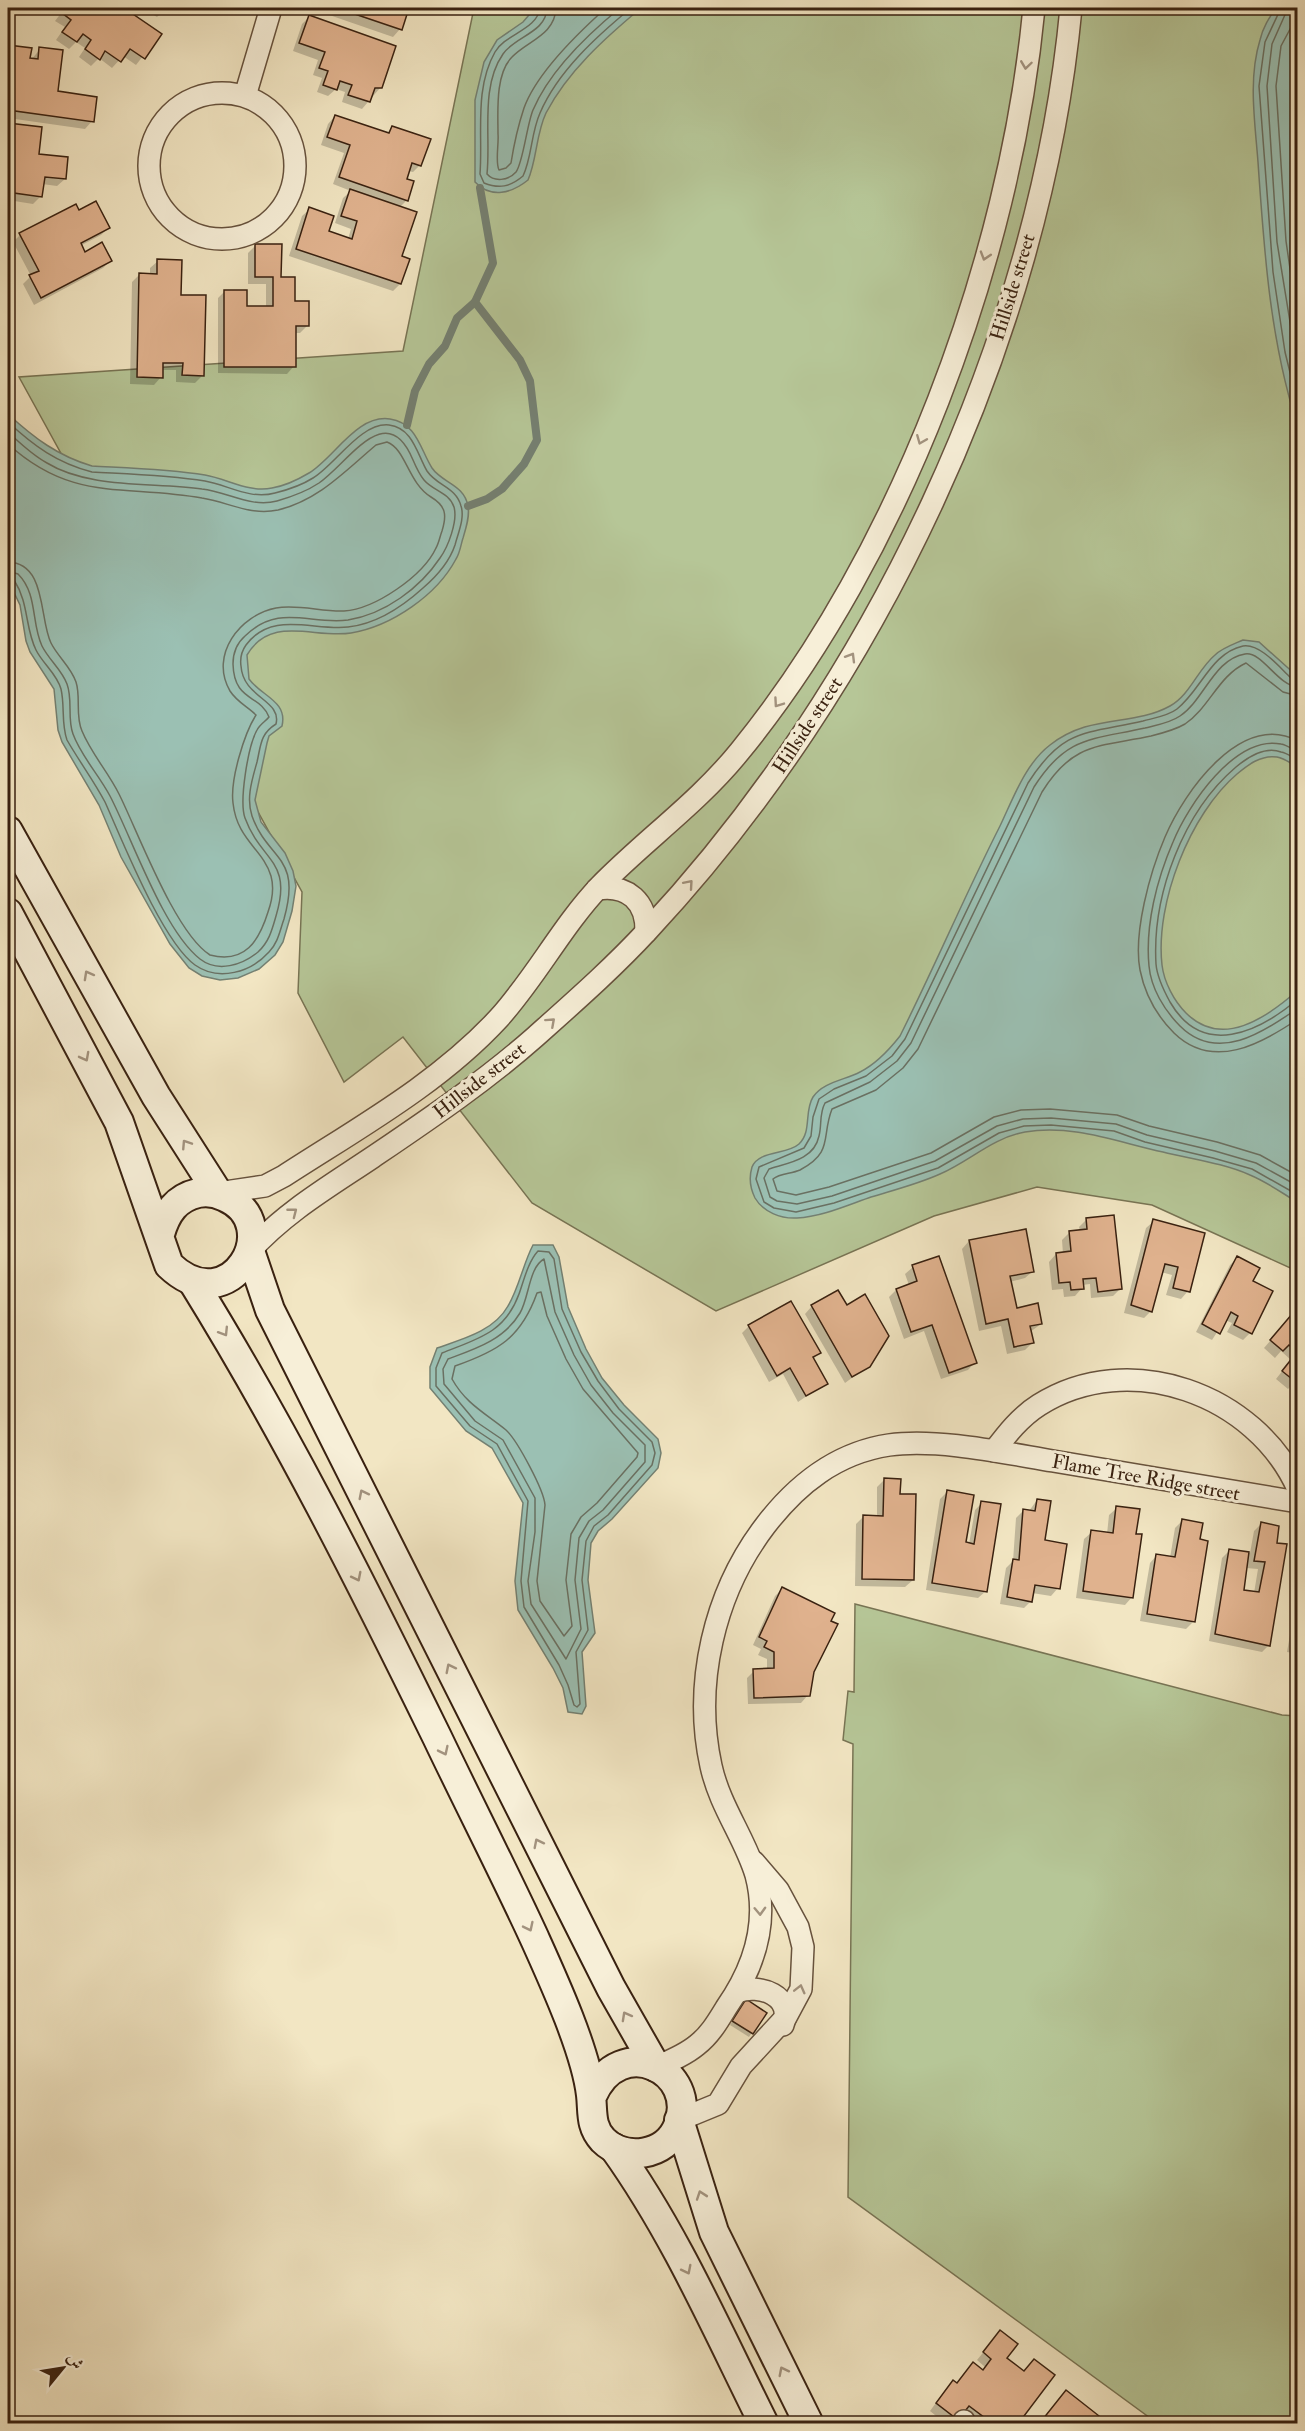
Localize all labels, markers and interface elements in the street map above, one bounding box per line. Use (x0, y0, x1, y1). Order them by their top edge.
one-way arrow (1021, 61, 1033, 70)
street label: Hillside street (984, 230, 1041, 344)
one-way arrow (980, 250, 992, 261)
one-way arrow (916, 434, 928, 445)
one-way arrow (843, 653, 855, 663)
street label: Hillside street (767, 672, 848, 778)
one-way arrow (774, 696, 785, 707)
one-way arrow (682, 880, 693, 890)
one-way arrow (84, 971, 95, 982)
one-way arrow (545, 1018, 555, 1029)
street label: Hillside street (428, 1036, 531, 1124)
one-way arrow (78, 1051, 89, 1061)
one-way arrow (182, 1140, 193, 1151)
one-way arrow (286, 1208, 297, 1219)
one-way arrow (216, 1326, 228, 1336)
street label: Flame Tree Ridge street (1050, 1449, 1242, 1506)
one-way arrow (359, 1490, 370, 1500)
one-way arrow (349, 1571, 361, 1582)
one-way arrow (446, 1664, 458, 1675)
one-way arrow (436, 1745, 448, 1756)
one-way arrow (533, 1838, 545, 1849)
one-way arrow (754, 1907, 766, 1916)
one-way arrow (522, 1920, 533, 1931)
one-way arrow (792, 1984, 805, 1994)
one-way arrow (622, 2012, 633, 2023)
one-way arrow (695, 2190, 708, 2201)
one-way arrow (680, 2264, 691, 2274)
north arrow (33, 2338, 93, 2398)
text: ش (62, 2349, 88, 2373)
one-way arrow (779, 2367, 790, 2378)

